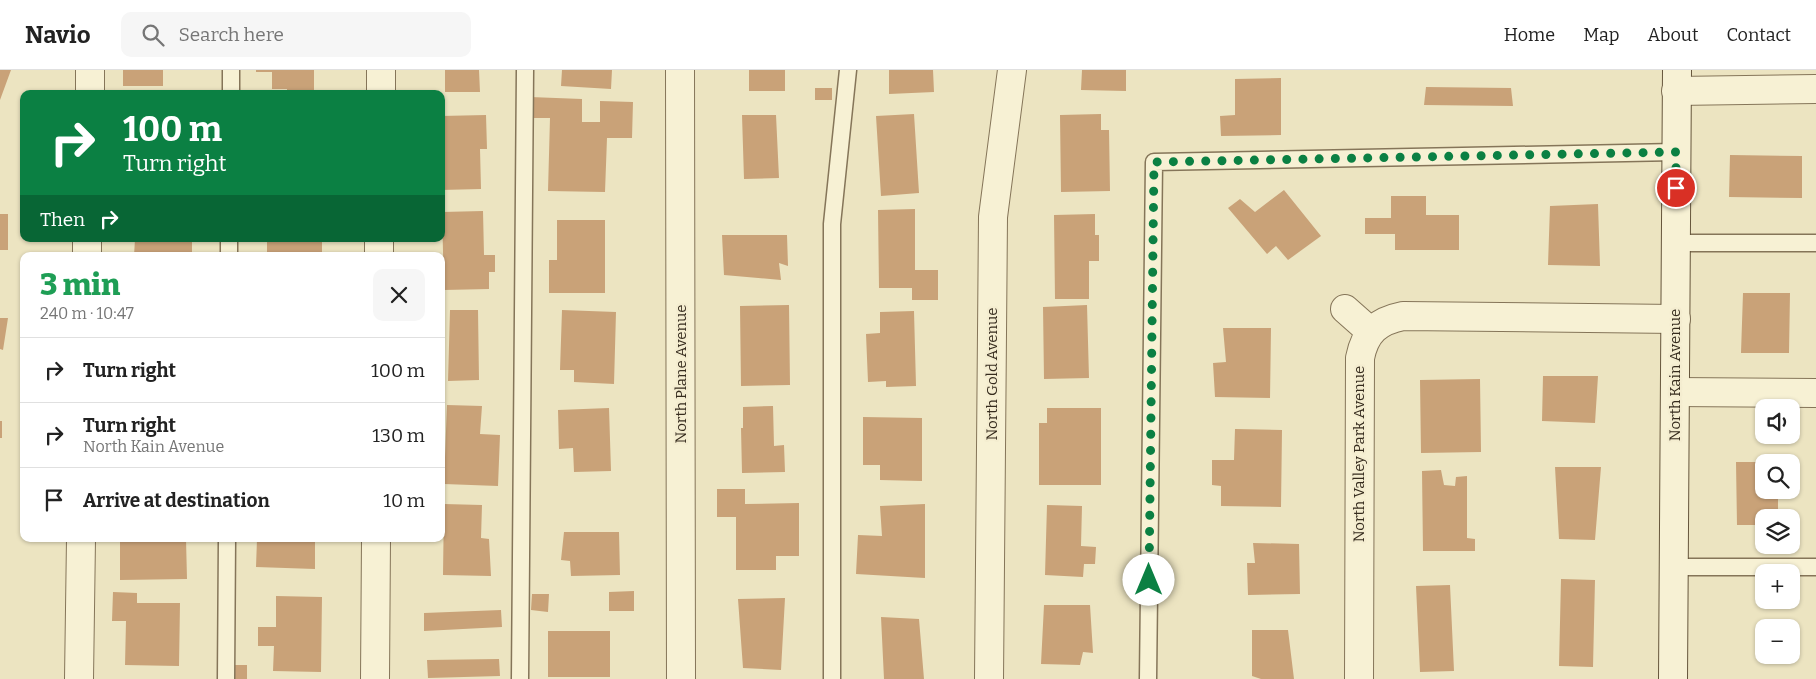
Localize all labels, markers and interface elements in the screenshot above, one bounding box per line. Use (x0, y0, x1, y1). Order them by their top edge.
search box (121, 12, 471, 57)
text: Navio (25, 21, 91, 49)
icon: search (139, 21, 167, 49)
text: Search here (179, 23, 284, 46)
text: Home (1504, 24, 1555, 46)
text: Map (1583, 24, 1619, 46)
text: About (1647, 24, 1698, 46)
text: Contact (1726, 24, 1791, 46)
text: 100 m (123, 108, 222, 150)
icon: right (40, 110, 105, 175)
text: Turn right (123, 150, 226, 177)
pin (1655, 167, 1697, 209)
icon: arrive (1662, 174, 1690, 202)
icon: right (95, 205, 123, 233)
text: Then (40, 208, 85, 231)
text: 3 min (40, 267, 120, 303)
button: close (373, 269, 425, 321)
text: 240 m · 10:47 (40, 304, 134, 323)
street label: North Plane Avenue (672, 305, 690, 444)
street label: North Gold Avenue (983, 307, 1001, 441)
street label: North Kain Avenue (1666, 309, 1684, 441)
icon: right (40, 356, 68, 384)
text: Turn right (83, 359, 176, 382)
text: 100 m (371, 359, 425, 382)
street label: North Valley Park Avenue (1350, 366, 1368, 542)
map controls (1755, 399, 1800, 664)
button: sound (1755, 399, 1800, 444)
text: Turn right (83, 414, 176, 437)
icon: right (40, 421, 68, 449)
text: 130 m (372, 424, 425, 447)
text: North Kain Avenue (83, 437, 224, 456)
button: search (1755, 454, 1800, 499)
icon: arrive (40, 486, 68, 514)
text: Arrive at destination (83, 489, 270, 512)
text: 10 m (383, 489, 425, 512)
button: layers (1755, 509, 1800, 554)
position arrow (1122, 553, 1174, 605)
button: + (1755, 564, 1800, 609)
button: − (1755, 619, 1800, 664)

